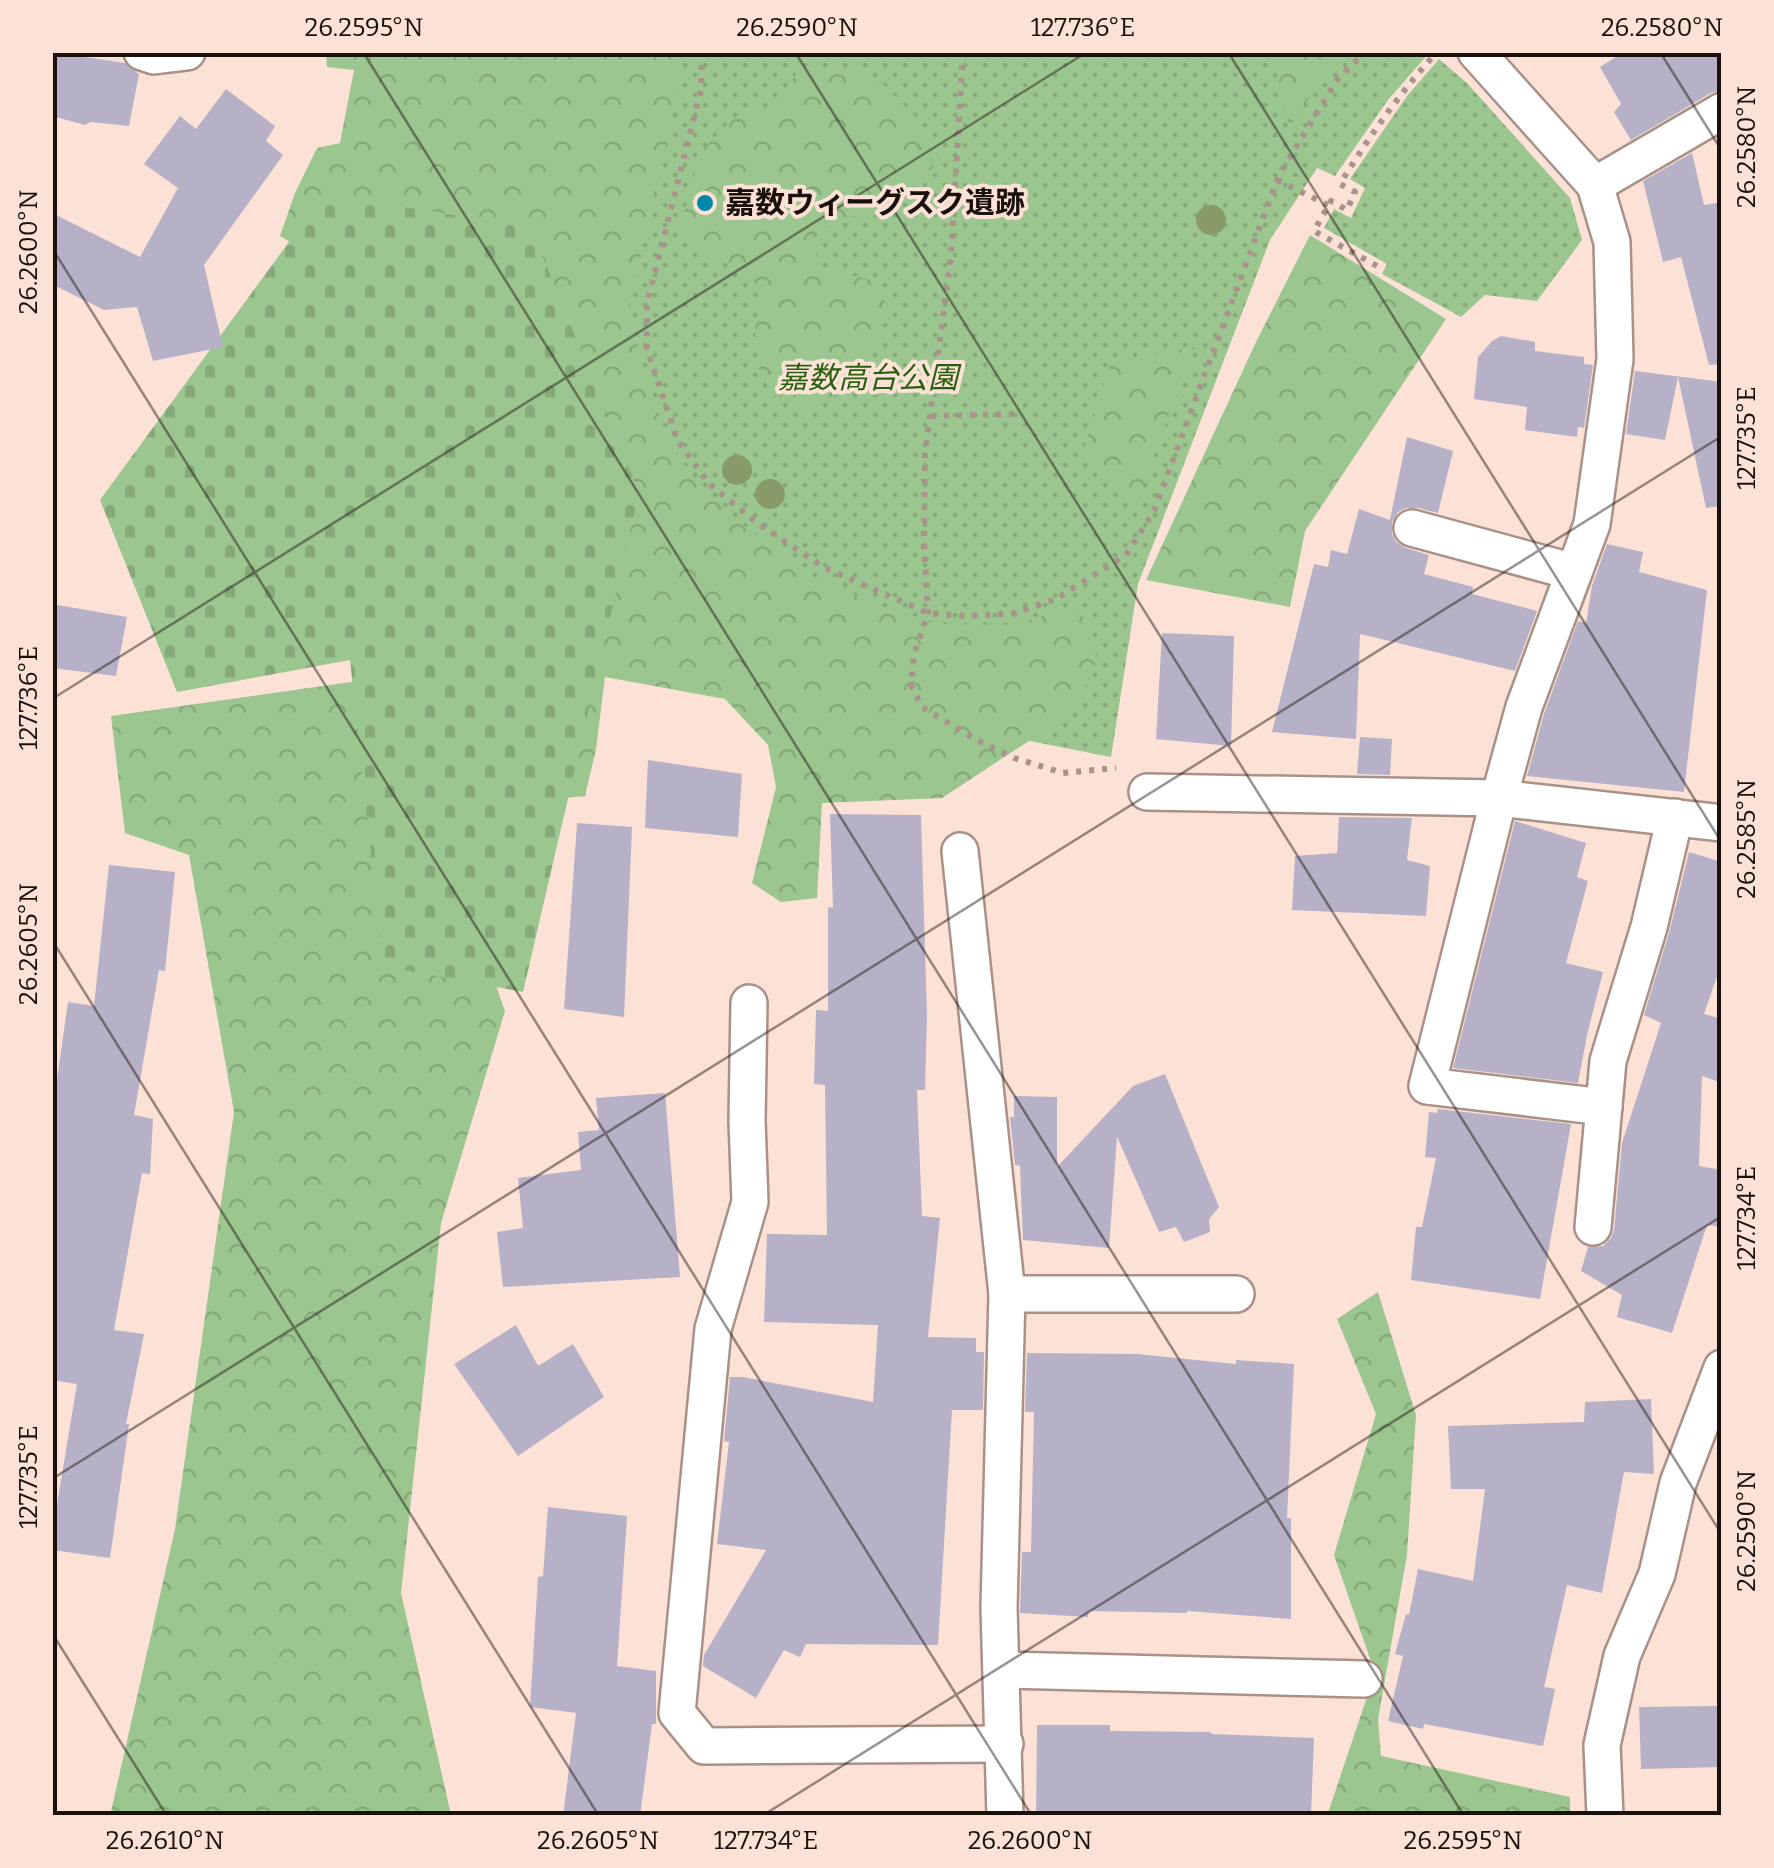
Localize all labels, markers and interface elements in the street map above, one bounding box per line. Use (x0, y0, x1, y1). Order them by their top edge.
text: 26.2595°N (305, 13, 423, 43)
text: 26.2590°N (736, 13, 858, 43)
text: 127.736°E (1031, 13, 1135, 43)
text: 26.2580°N (1601, 13, 1723, 43)
text: 26.2580°N (1732, 86, 1762, 208)
place label: 嘉数ウィーグスク遺跡 (725, 185, 1025, 221)
text: 26.2600°N (14, 190, 44, 314)
marker: 嘉数ウィーグスク遺跡 (694, 192, 716, 214)
park label: 嘉数高台公園 (778, 360, 962, 396)
text: 127.735°E (1732, 386, 1762, 490)
text: 127.736°E (14, 646, 44, 750)
text: 26.2585°N (1732, 779, 1762, 899)
text: 26.2605°N (14, 883, 44, 1005)
text: 127.734°E (1732, 1166, 1762, 1270)
text: 127.735°E (14, 1425, 44, 1529)
text: 26.2590°N (1732, 1470, 1762, 1592)
text: 26.2610°N (106, 1826, 224, 1856)
text: 26.2605°N (537, 1826, 659, 1856)
text: 127.734°E (714, 1826, 818, 1856)
text: 26.2600°N (968, 1826, 1092, 1856)
text: 26.2595°N (1404, 1826, 1522, 1856)

